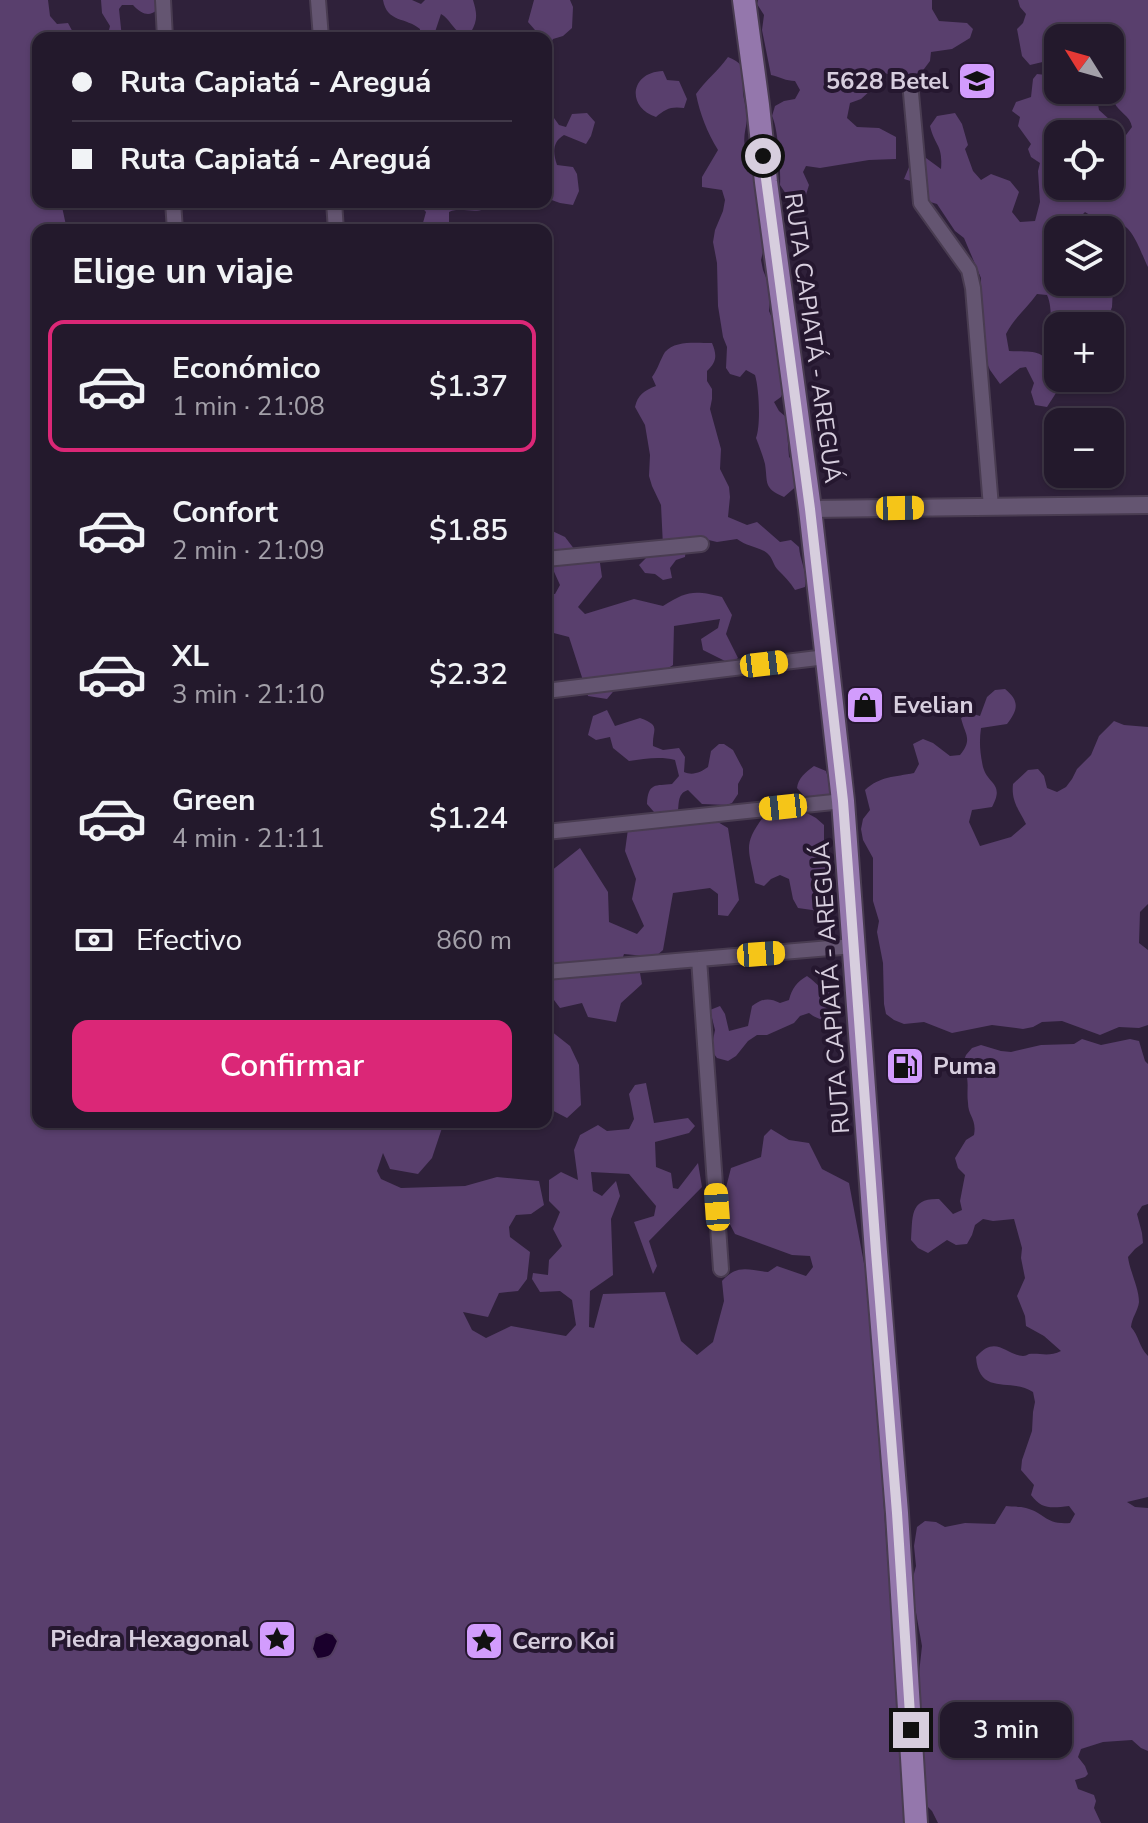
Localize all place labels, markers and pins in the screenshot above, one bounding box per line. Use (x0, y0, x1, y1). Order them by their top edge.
school or university icon: 5628 Betel (956, 60, 998, 102)
place label: 5628 Betel (826, 65, 949, 97)
shop icon: Evelian (844, 684, 886, 726)
place label: Evelian (893, 689, 974, 721)
fuel station icon: Puma (884, 1045, 926, 1087)
place label: Puma (933, 1050, 997, 1082)
place icon: Piedra Hexagonal (256, 1618, 298, 1660)
place icon: Cerro Koi (463, 1620, 505, 1662)
place label: Piedra Hexagonal (50, 1623, 249, 1655)
place label: Cerro Koi (512, 1625, 615, 1657)

